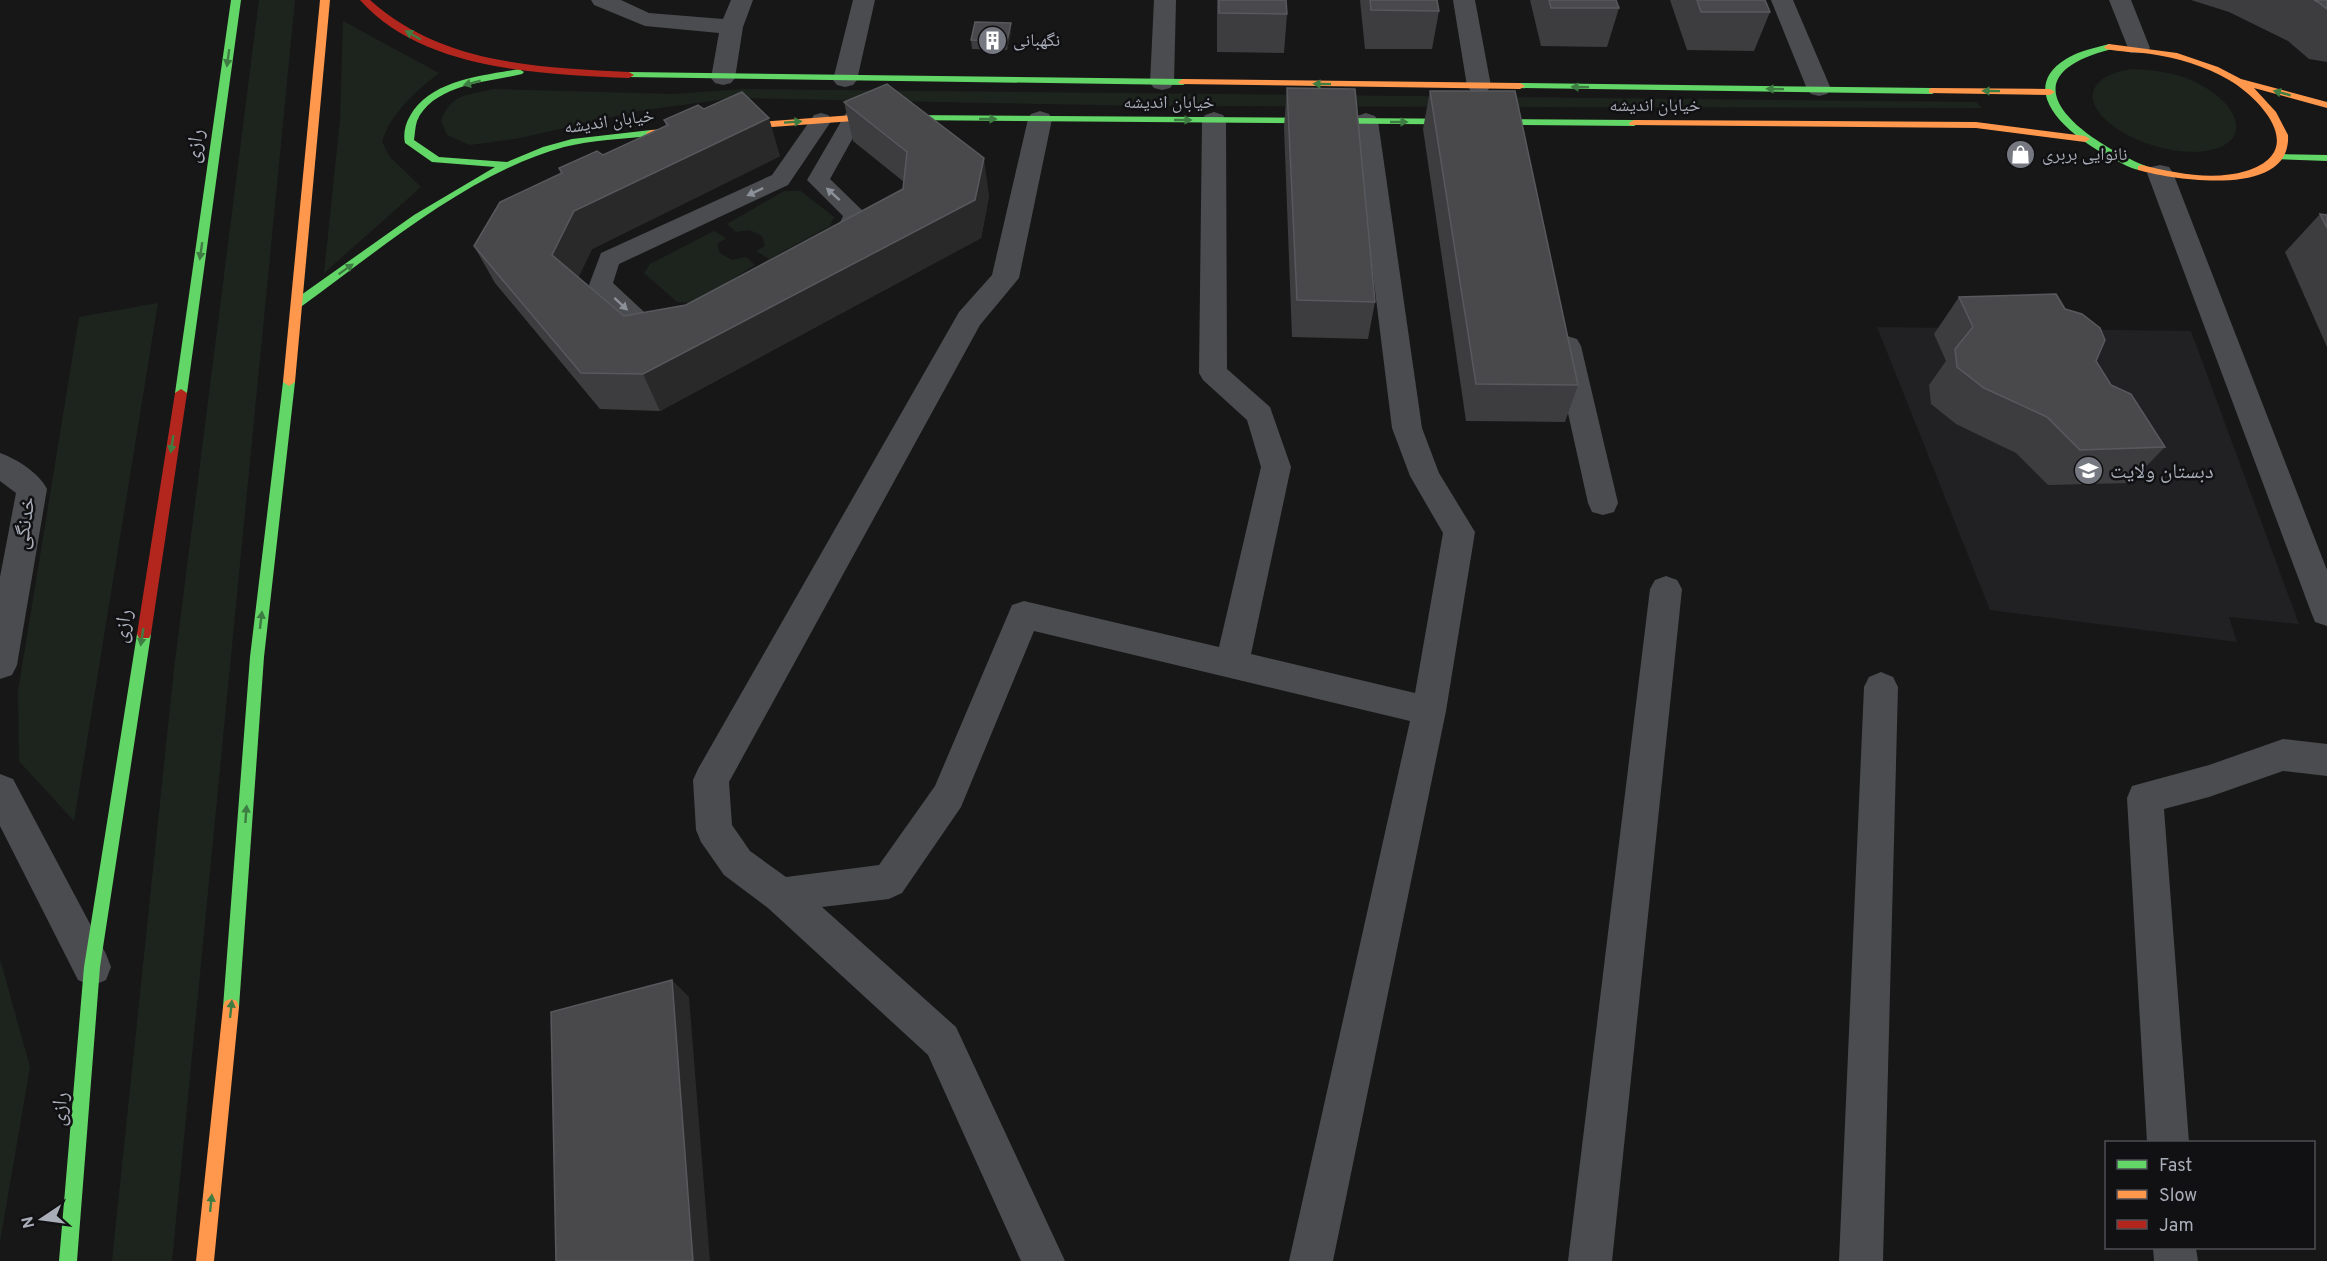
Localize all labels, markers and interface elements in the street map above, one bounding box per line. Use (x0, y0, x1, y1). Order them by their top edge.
building icon: نگهبانی (976, 24, 1008, 56)
one-way arrow (404, 30, 421, 40)
place label: نگهبانی (1013, 30, 1060, 53)
one-way arrow (223, 49, 232, 68)
one-way arrow (463, 79, 481, 89)
one-way arrow (1313, 80, 1332, 89)
one-way arrow (1571, 82, 1590, 92)
one-way arrow (1766, 84, 1785, 94)
one-way arrow (1982, 86, 2001, 96)
one-way arrow (2273, 88, 2291, 97)
street label: خیابان اندیشه (1124, 92, 1214, 115)
street label: خیابان اندیشه (1610, 95, 1700, 118)
street label: خیابان اندیشه (563, 105, 656, 140)
one-way arrow (978, 114, 997, 124)
one-way arrow (1173, 115, 1192, 125)
one-way arrow (1389, 117, 1408, 127)
one-way arrow (783, 118, 802, 127)
street label: رازی (180, 127, 211, 165)
shop icon: نانوایی بربری (2005, 138, 2037, 170)
place label: نانوایی بربری (2042, 144, 2128, 167)
one-way arrow (746, 187, 763, 196)
one-way arrow (826, 187, 841, 201)
one-way arrow (197, 242, 206, 261)
one-way arrow (338, 264, 354, 275)
one-way arrow (614, 297, 628, 311)
one-way arrow (168, 435, 177, 454)
school or university icon: دبستان ولایت (2073, 455, 2105, 487)
place label: دبستان ولایت (2110, 459, 2214, 486)
street label: خدنگی (8, 495, 43, 551)
street label: رازی (107, 607, 139, 645)
one-way arrow (257, 610, 266, 629)
one-way arrow (137, 627, 146, 646)
one-way arrow (241, 805, 250, 824)
one-way arrow (226, 999, 236, 1018)
street label: رازی (46, 1091, 75, 1127)
legend (2105, 1141, 2315, 1249)
text: Fast (2159, 1155, 2192, 1178)
text: Slow (2159, 1185, 2197, 1208)
north arrow (12, 1189, 72, 1249)
one-way arrow (206, 1193, 216, 1212)
text: N (18, 1214, 40, 1230)
text: Jam (2159, 1215, 2194, 1238)

